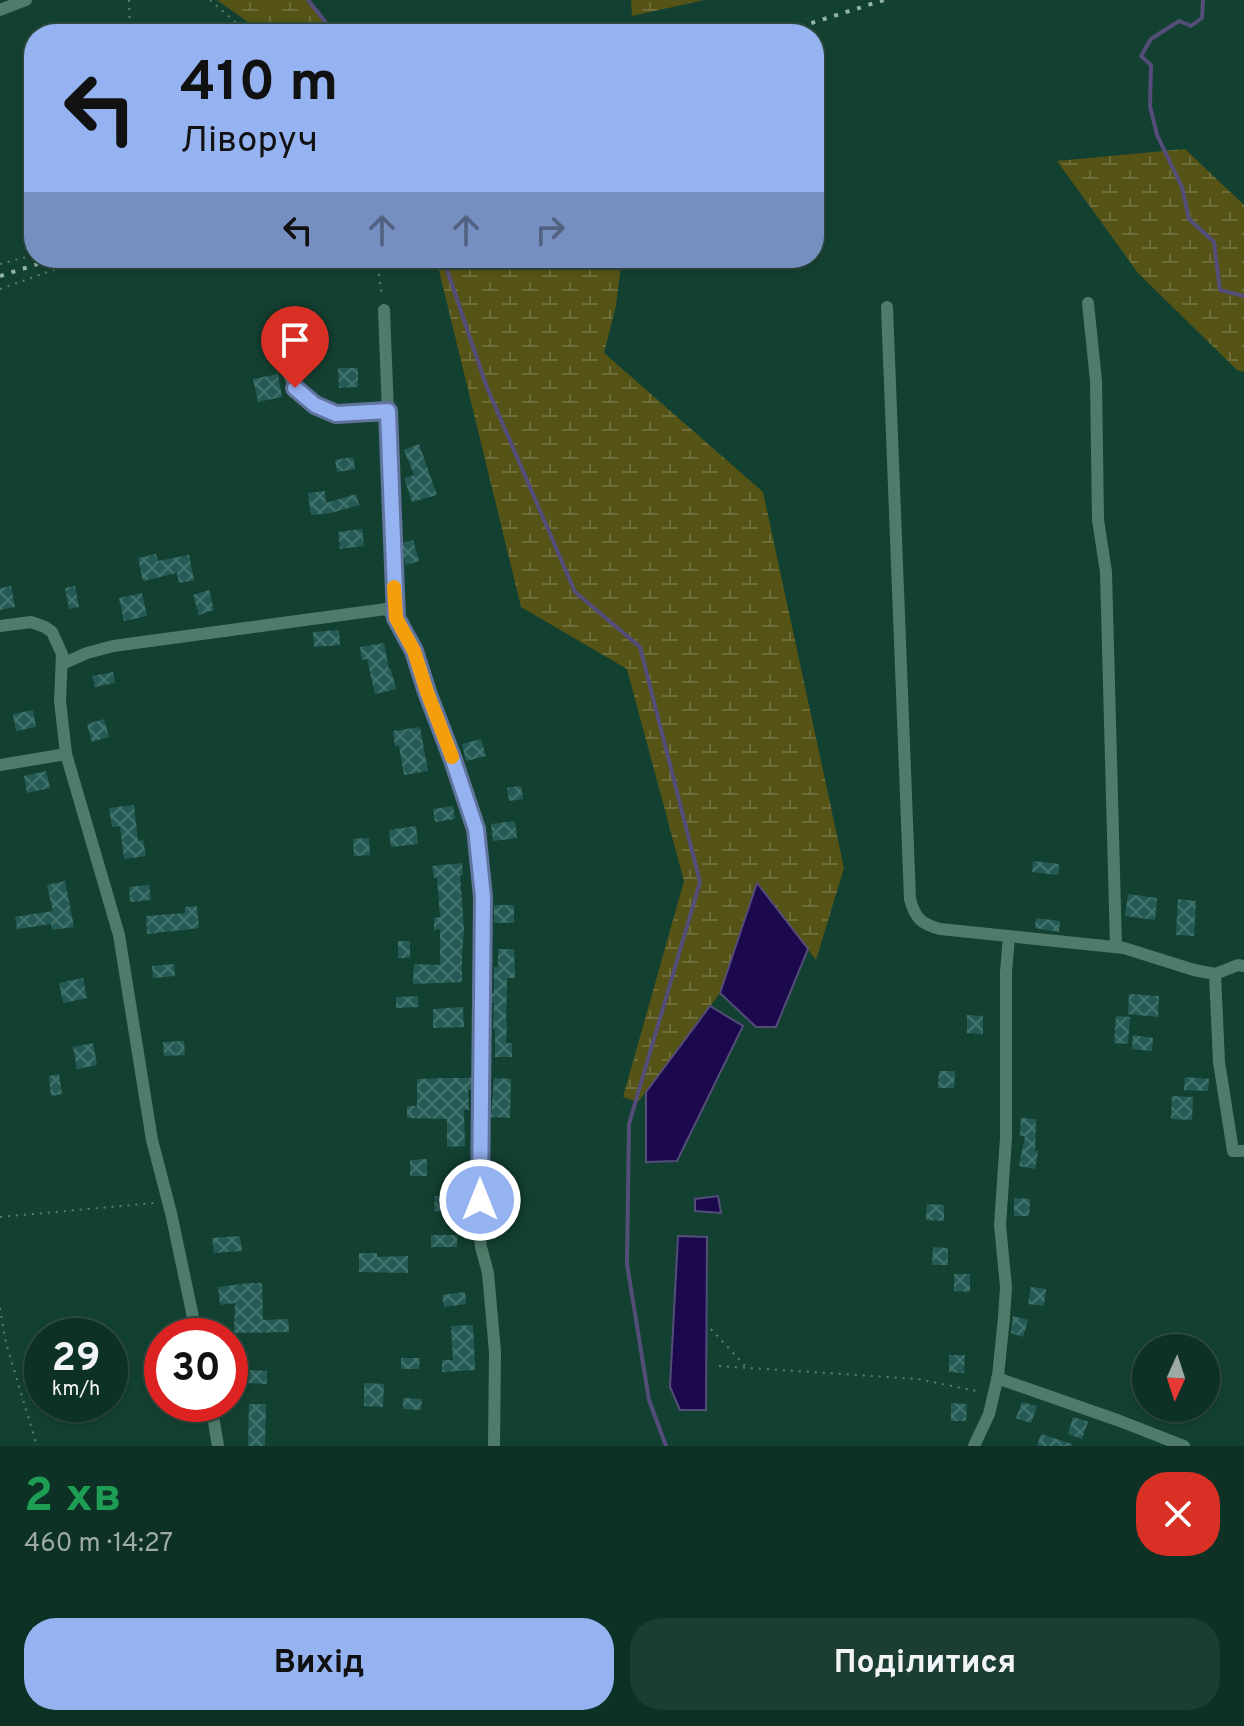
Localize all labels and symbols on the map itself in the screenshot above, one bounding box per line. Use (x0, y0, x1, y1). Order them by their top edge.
pin (261, 306, 329, 388)
position arrow (438, 1158, 522, 1242)
speed limit sign: 30 (144, 1318, 248, 1422)
north arrow (1132, 1334, 1220, 1422)

